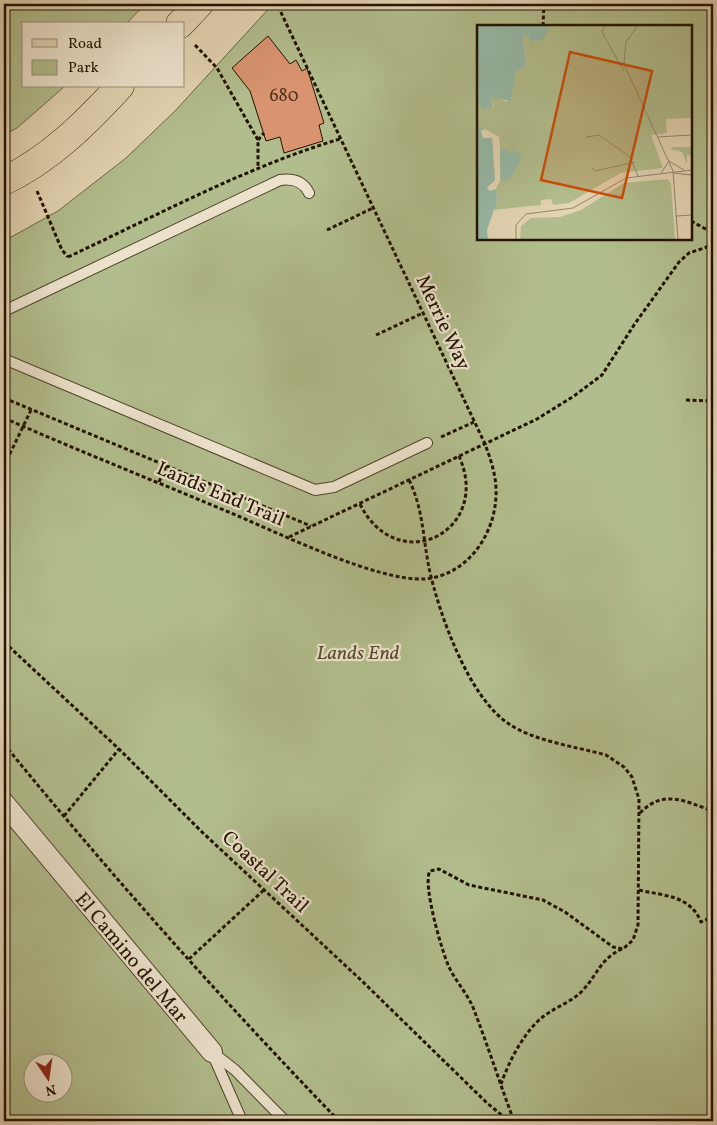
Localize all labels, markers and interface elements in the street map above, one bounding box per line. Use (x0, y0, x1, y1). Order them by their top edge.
legend (22, 22, 185, 88)
inset map (477, 25, 692, 240)
text: Road (68, 34, 102, 55)
text: Park (68, 58, 99, 79)
house number: 680 (269, 84, 299, 109)
street label: Merrie Way (408, 271, 477, 375)
street label: Lands End Trail (152, 455, 289, 534)
park label: Lands End (317, 640, 400, 668)
street label: Coastal Trail (215, 825, 314, 920)
street label: El Camino del Mar (67, 887, 194, 1030)
north arrow (22, 1052, 72, 1102)
text: N (43, 1079, 58, 1100)

